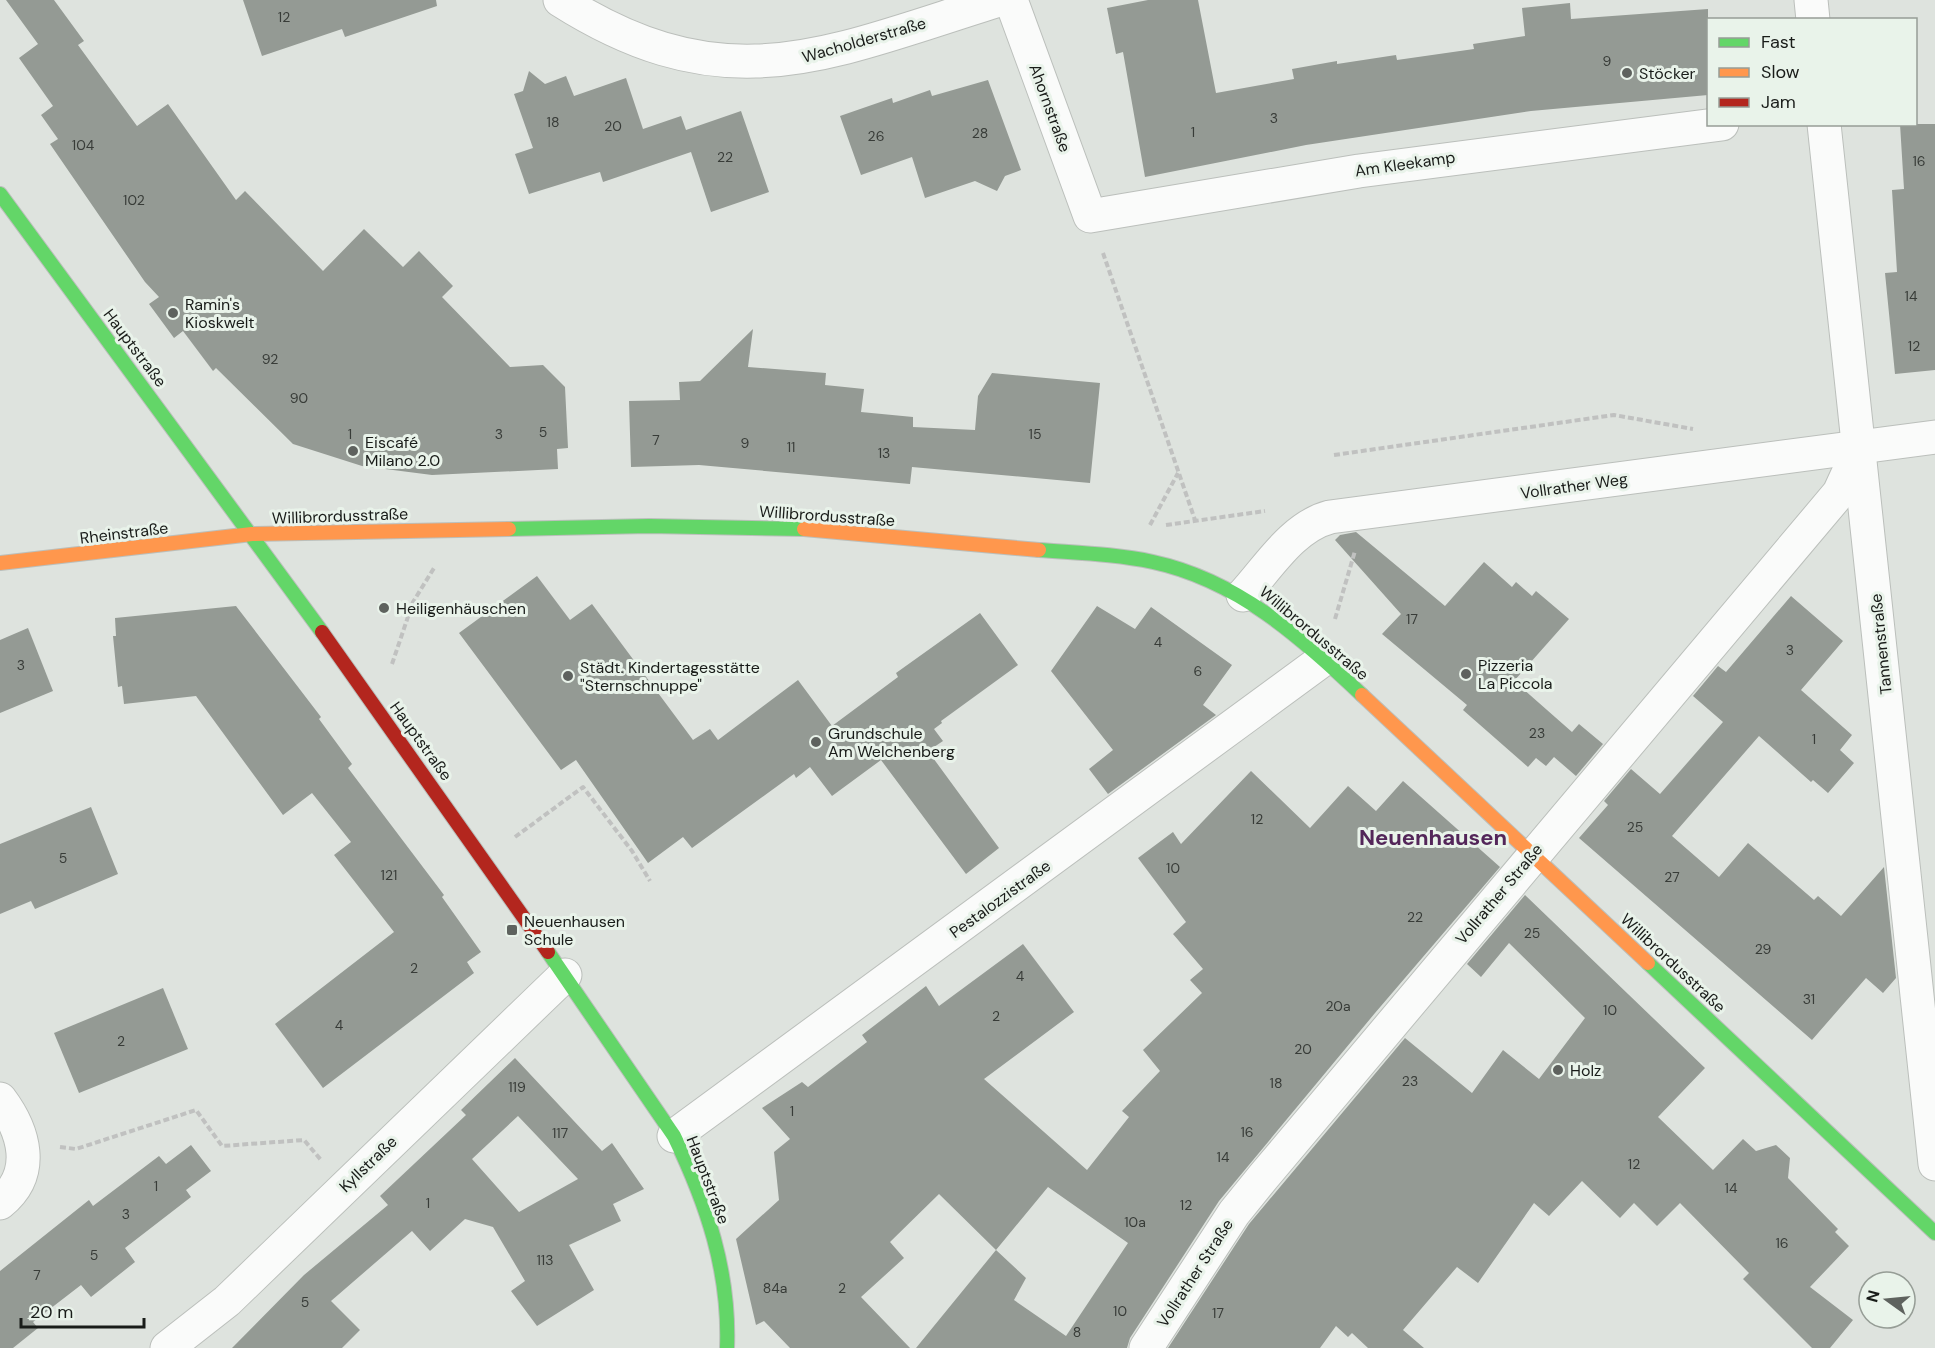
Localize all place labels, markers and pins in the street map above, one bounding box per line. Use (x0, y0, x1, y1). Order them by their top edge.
place label: Stöcker (1639, 63, 1696, 84)
marker: Stöcker (1620, 66, 1634, 80)
place label: Ramin's Kioskwelt (185, 294, 255, 333)
marker: Ramin's Kioskwelt (166, 306, 180, 320)
place label: Eiscafé Milano 2.0 (365, 432, 440, 471)
marker: Eiscafé Milano 2.0 (346, 444, 360, 458)
place label: Heiligenhäuschen (396, 598, 526, 619)
marker: Heiligenhäuschen (377, 601, 391, 615)
place label: Pizzeria La Piccola (1478, 655, 1553, 694)
place label: Städt. Kindertagesstätte "Sternschnuppe" (580, 657, 760, 696)
marker: Pizzeria La Piccola (1459, 667, 1473, 681)
marker: Städt. Kindertagesstätte "Sternschnuppe" (561, 669, 575, 683)
place label: Grundschule Am Welchenberg (828, 723, 955, 762)
marker: Grundschule Am Welchenberg (809, 735, 823, 749)
place label: Neuenhausen Schule (524, 911, 625, 950)
marker: Neuenhausen Schule (505, 923, 519, 937)
place label: Holz (1570, 1060, 1601, 1081)
marker: Holz (1551, 1063, 1565, 1077)

